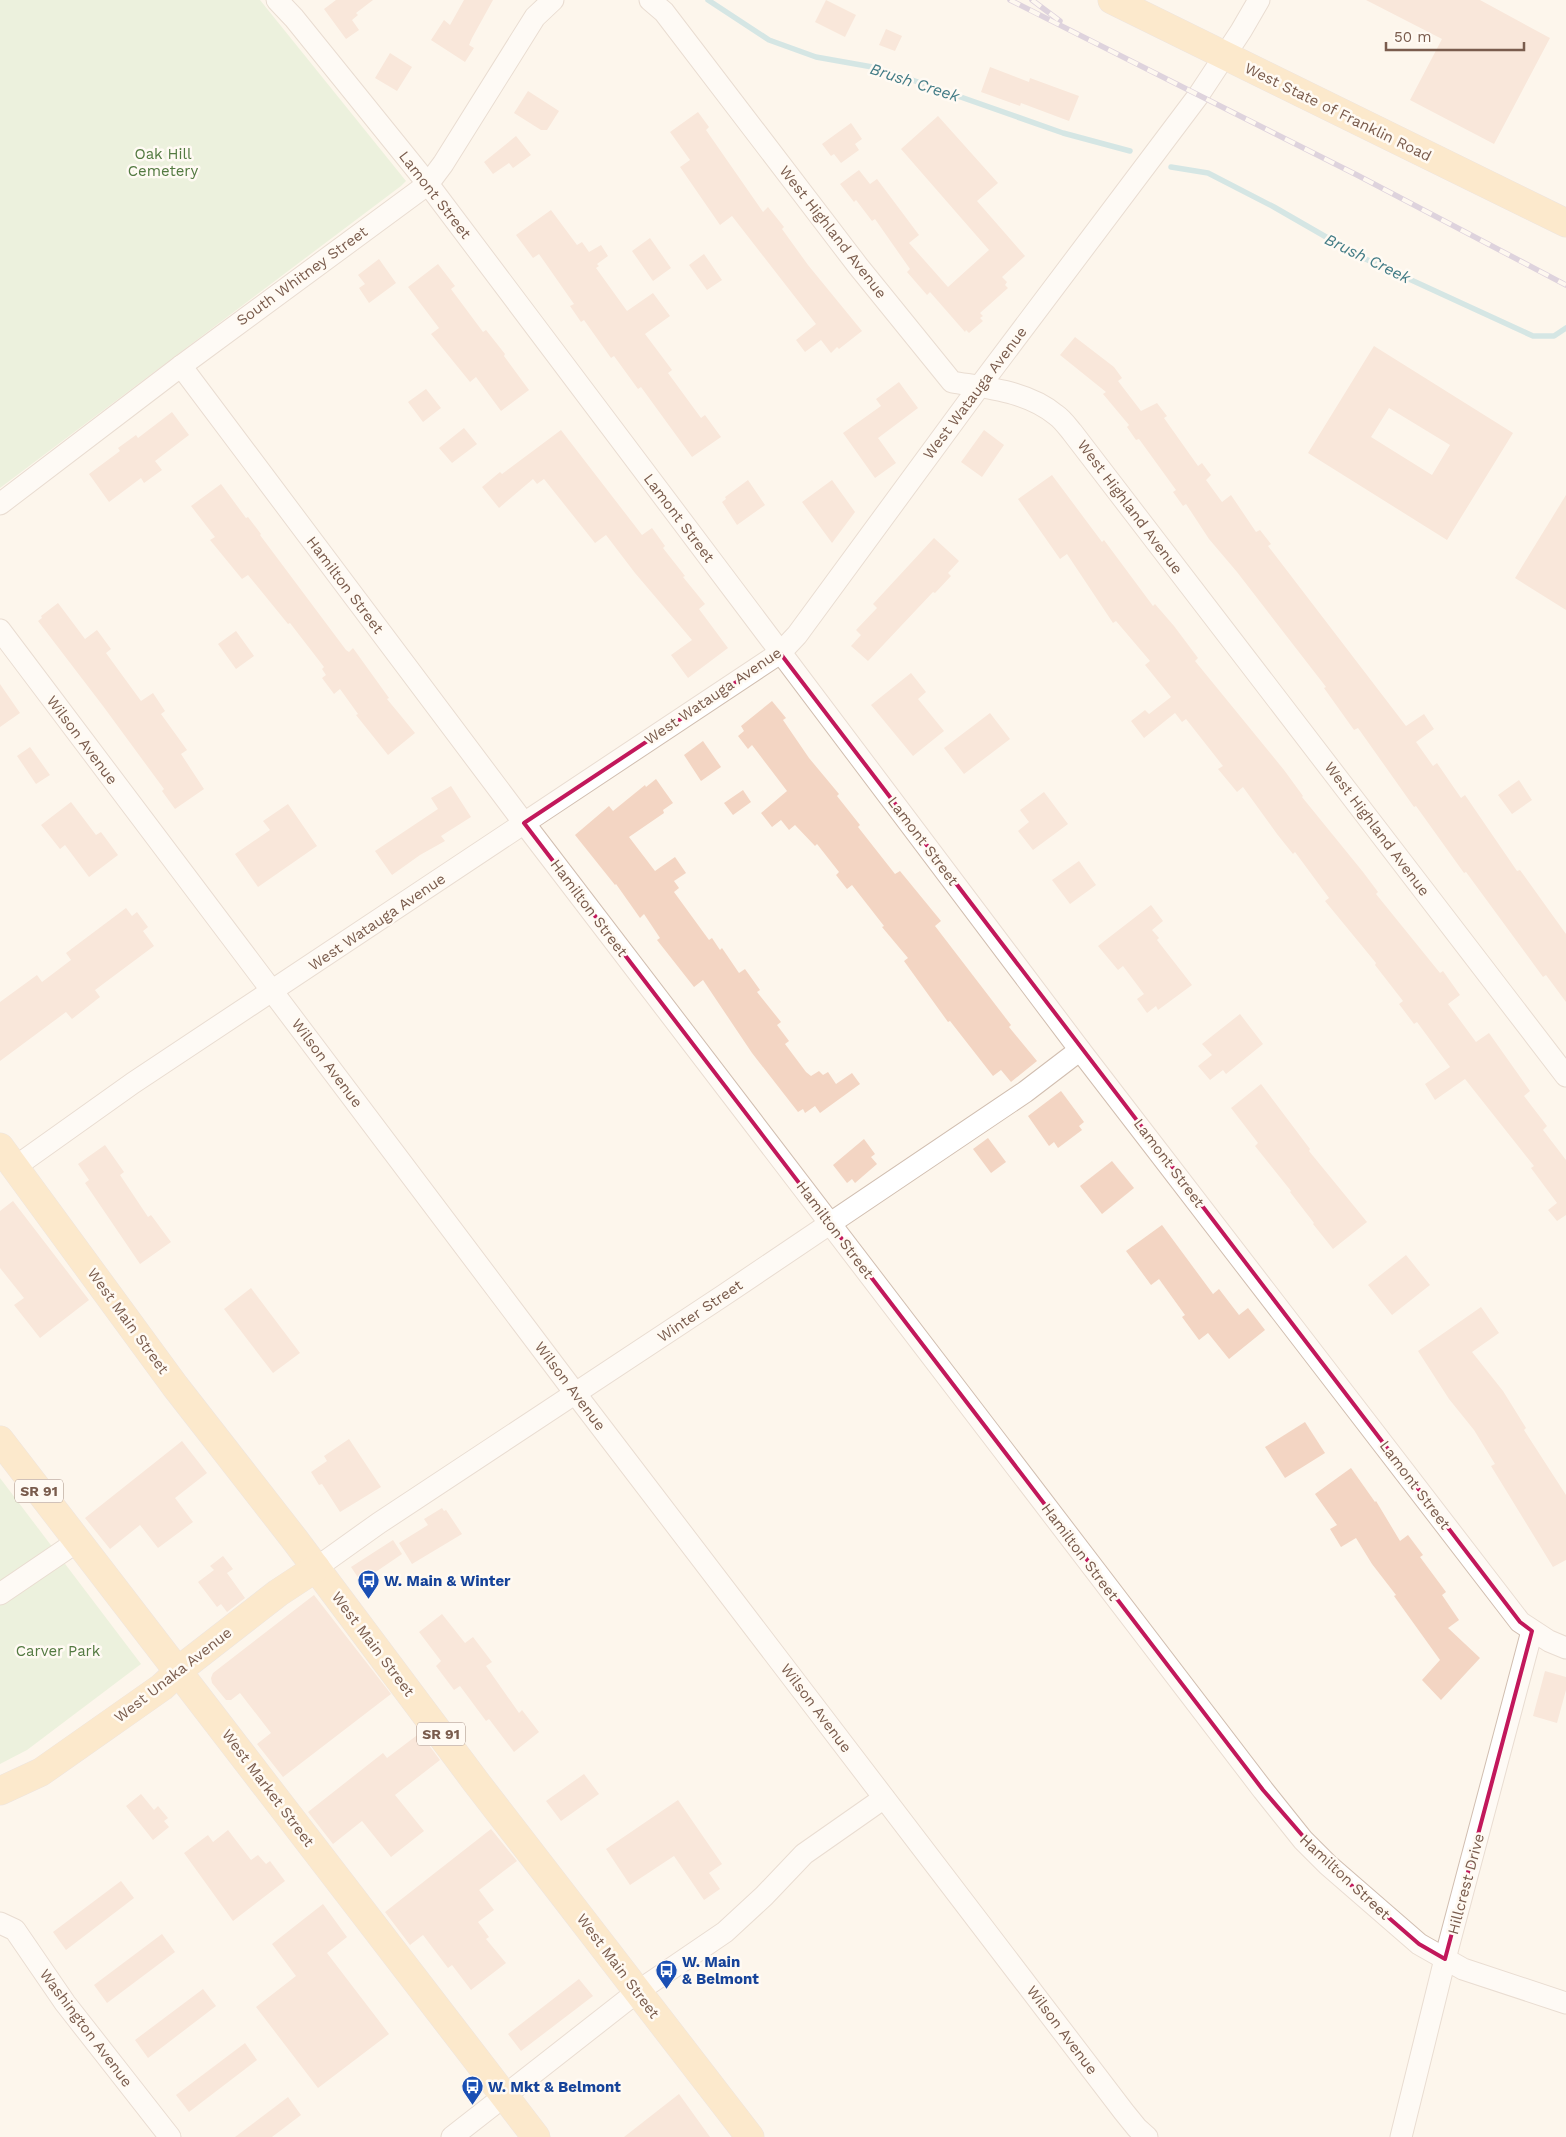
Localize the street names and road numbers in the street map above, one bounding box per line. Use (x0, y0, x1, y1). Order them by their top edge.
street label: West State of Franklin Road (1242, 59, 1434, 165)
street label: Lamont Street (395, 147, 475, 243)
street label: West Highland Avenue (776, 162, 890, 302)
street label: South Whitney Street (233, 222, 372, 330)
street label: West Watauga Avenue (919, 323, 1031, 463)
street label: West Highland Avenue (1074, 436, 1186, 578)
street label: Lamont Street (640, 470, 719, 567)
street label: Hamilton Street (303, 533, 388, 638)
street label: West Watauga Avenue (641, 643, 785, 749)
street label: Wilson Avenue (43, 692, 121, 788)
street label: West Highland Avenue (1321, 758, 1433, 900)
street label: Lamont Street (884, 793, 963, 890)
street label: Hamilton Street (547, 856, 632, 961)
street label: West Watauga Avenue (305, 869, 449, 975)
street label: Wilson Avenue (288, 1015, 366, 1111)
street label: Lamont Street (1130, 1115, 1209, 1212)
street label: Hamilton Street (793, 1178, 878, 1283)
street label: West Main Street (84, 1264, 173, 1378)
street label: Winter Street (654, 1276, 746, 1346)
street label: Wilson Avenue (531, 1338, 609, 1434)
street label: Lamont Street (1376, 1437, 1455, 1534)
road number: SR 91 (15, 1480, 63, 1502)
street label: Hamilton Street (1038, 1500, 1123, 1605)
street label: West Main Street (328, 1588, 419, 1701)
street label: West Unaka Avenue (111, 1623, 235, 1727)
street label: Wilson Avenue (777, 1660, 855, 1756)
road number: SR 91 (417, 1722, 465, 1746)
street label: West Market Street (218, 1726, 318, 1851)
street label: Hamilton Street (1296, 1831, 1394, 1924)
street label: Hillcrest Drive (1444, 1832, 1488, 1936)
street label: West Main Street (573, 1910, 664, 2023)
street label: Washington Avenue (36, 1966, 136, 2090)
street label: Wilson Avenue (1023, 1982, 1101, 2078)

